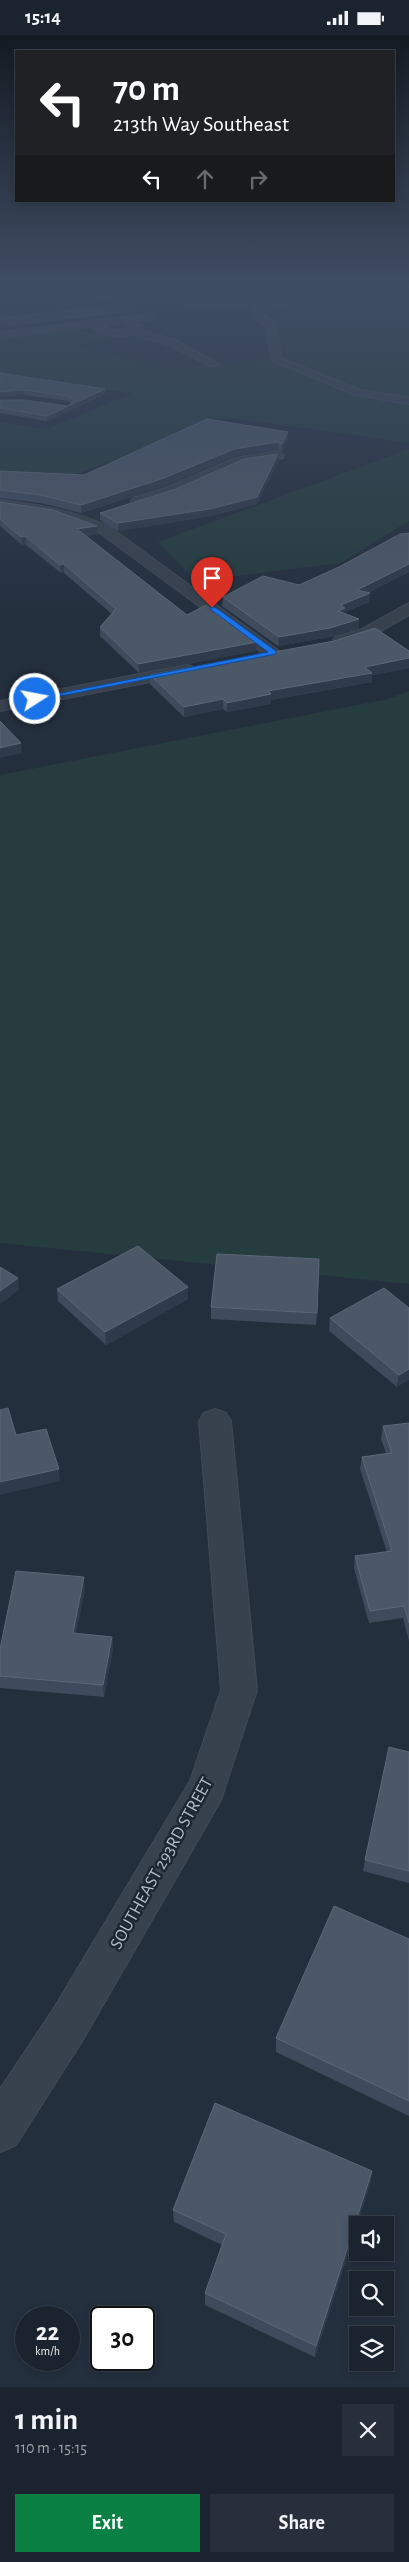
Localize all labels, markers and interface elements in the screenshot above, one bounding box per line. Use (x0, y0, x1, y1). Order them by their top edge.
text: 15:14 (25, 8, 61, 27)
icon: left (30, 70, 95, 135)
text: 70 m (113, 72, 180, 107)
text: 213th Way Southeast (113, 113, 289, 135)
icon: left (138, 165, 166, 193)
icon: ahead (191, 165, 219, 193)
icon: right (244, 165, 272, 193)
pin (191, 557, 233, 608)
icon: arrive (198, 564, 226, 592)
position arrow (8, 672, 60, 724)
street label: SOUTHEAST 293RD STREET (107, 1774, 217, 1952)
map controls (349, 2216, 394, 2371)
button: sound (349, 2216, 394, 2261)
button: search (349, 2271, 394, 2316)
speed limit sign: 30 (90, 2306, 155, 2371)
text: 22 (36, 2320, 59, 2345)
button: layers (349, 2326, 394, 2371)
text: km/h (35, 2345, 60, 2357)
button: close (342, 2404, 394, 2456)
text: 1 min (15, 2405, 78, 2435)
text: 110 m · 15:15 (15, 2440, 87, 2456)
button: Exit (15, 2494, 200, 2552)
button: Share (210, 2494, 394, 2552)

